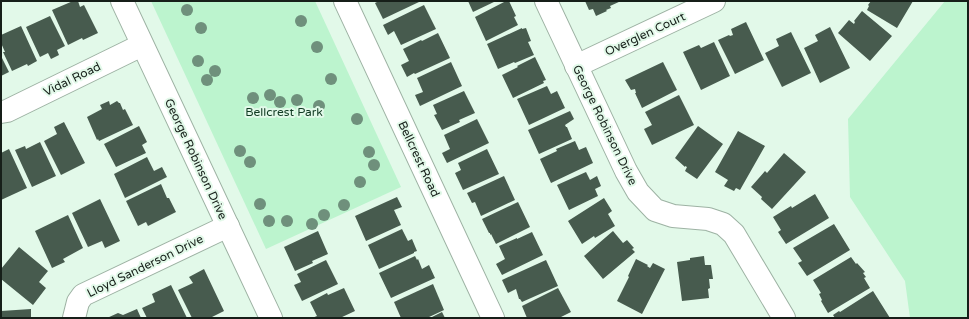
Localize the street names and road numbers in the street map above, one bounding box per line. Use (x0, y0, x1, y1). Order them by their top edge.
street label: Overglen Court (603, 9, 688, 59)
street label: Vidal Road (41, 59, 103, 99)
street label: George Robinson Drive (570, 63, 640, 187)
street label: George Robinson Drive (162, 96, 230, 222)
street label: Bellcrest Road (395, 119, 443, 199)
street label: Lloyd Sanderson Drive (85, 232, 206, 300)

